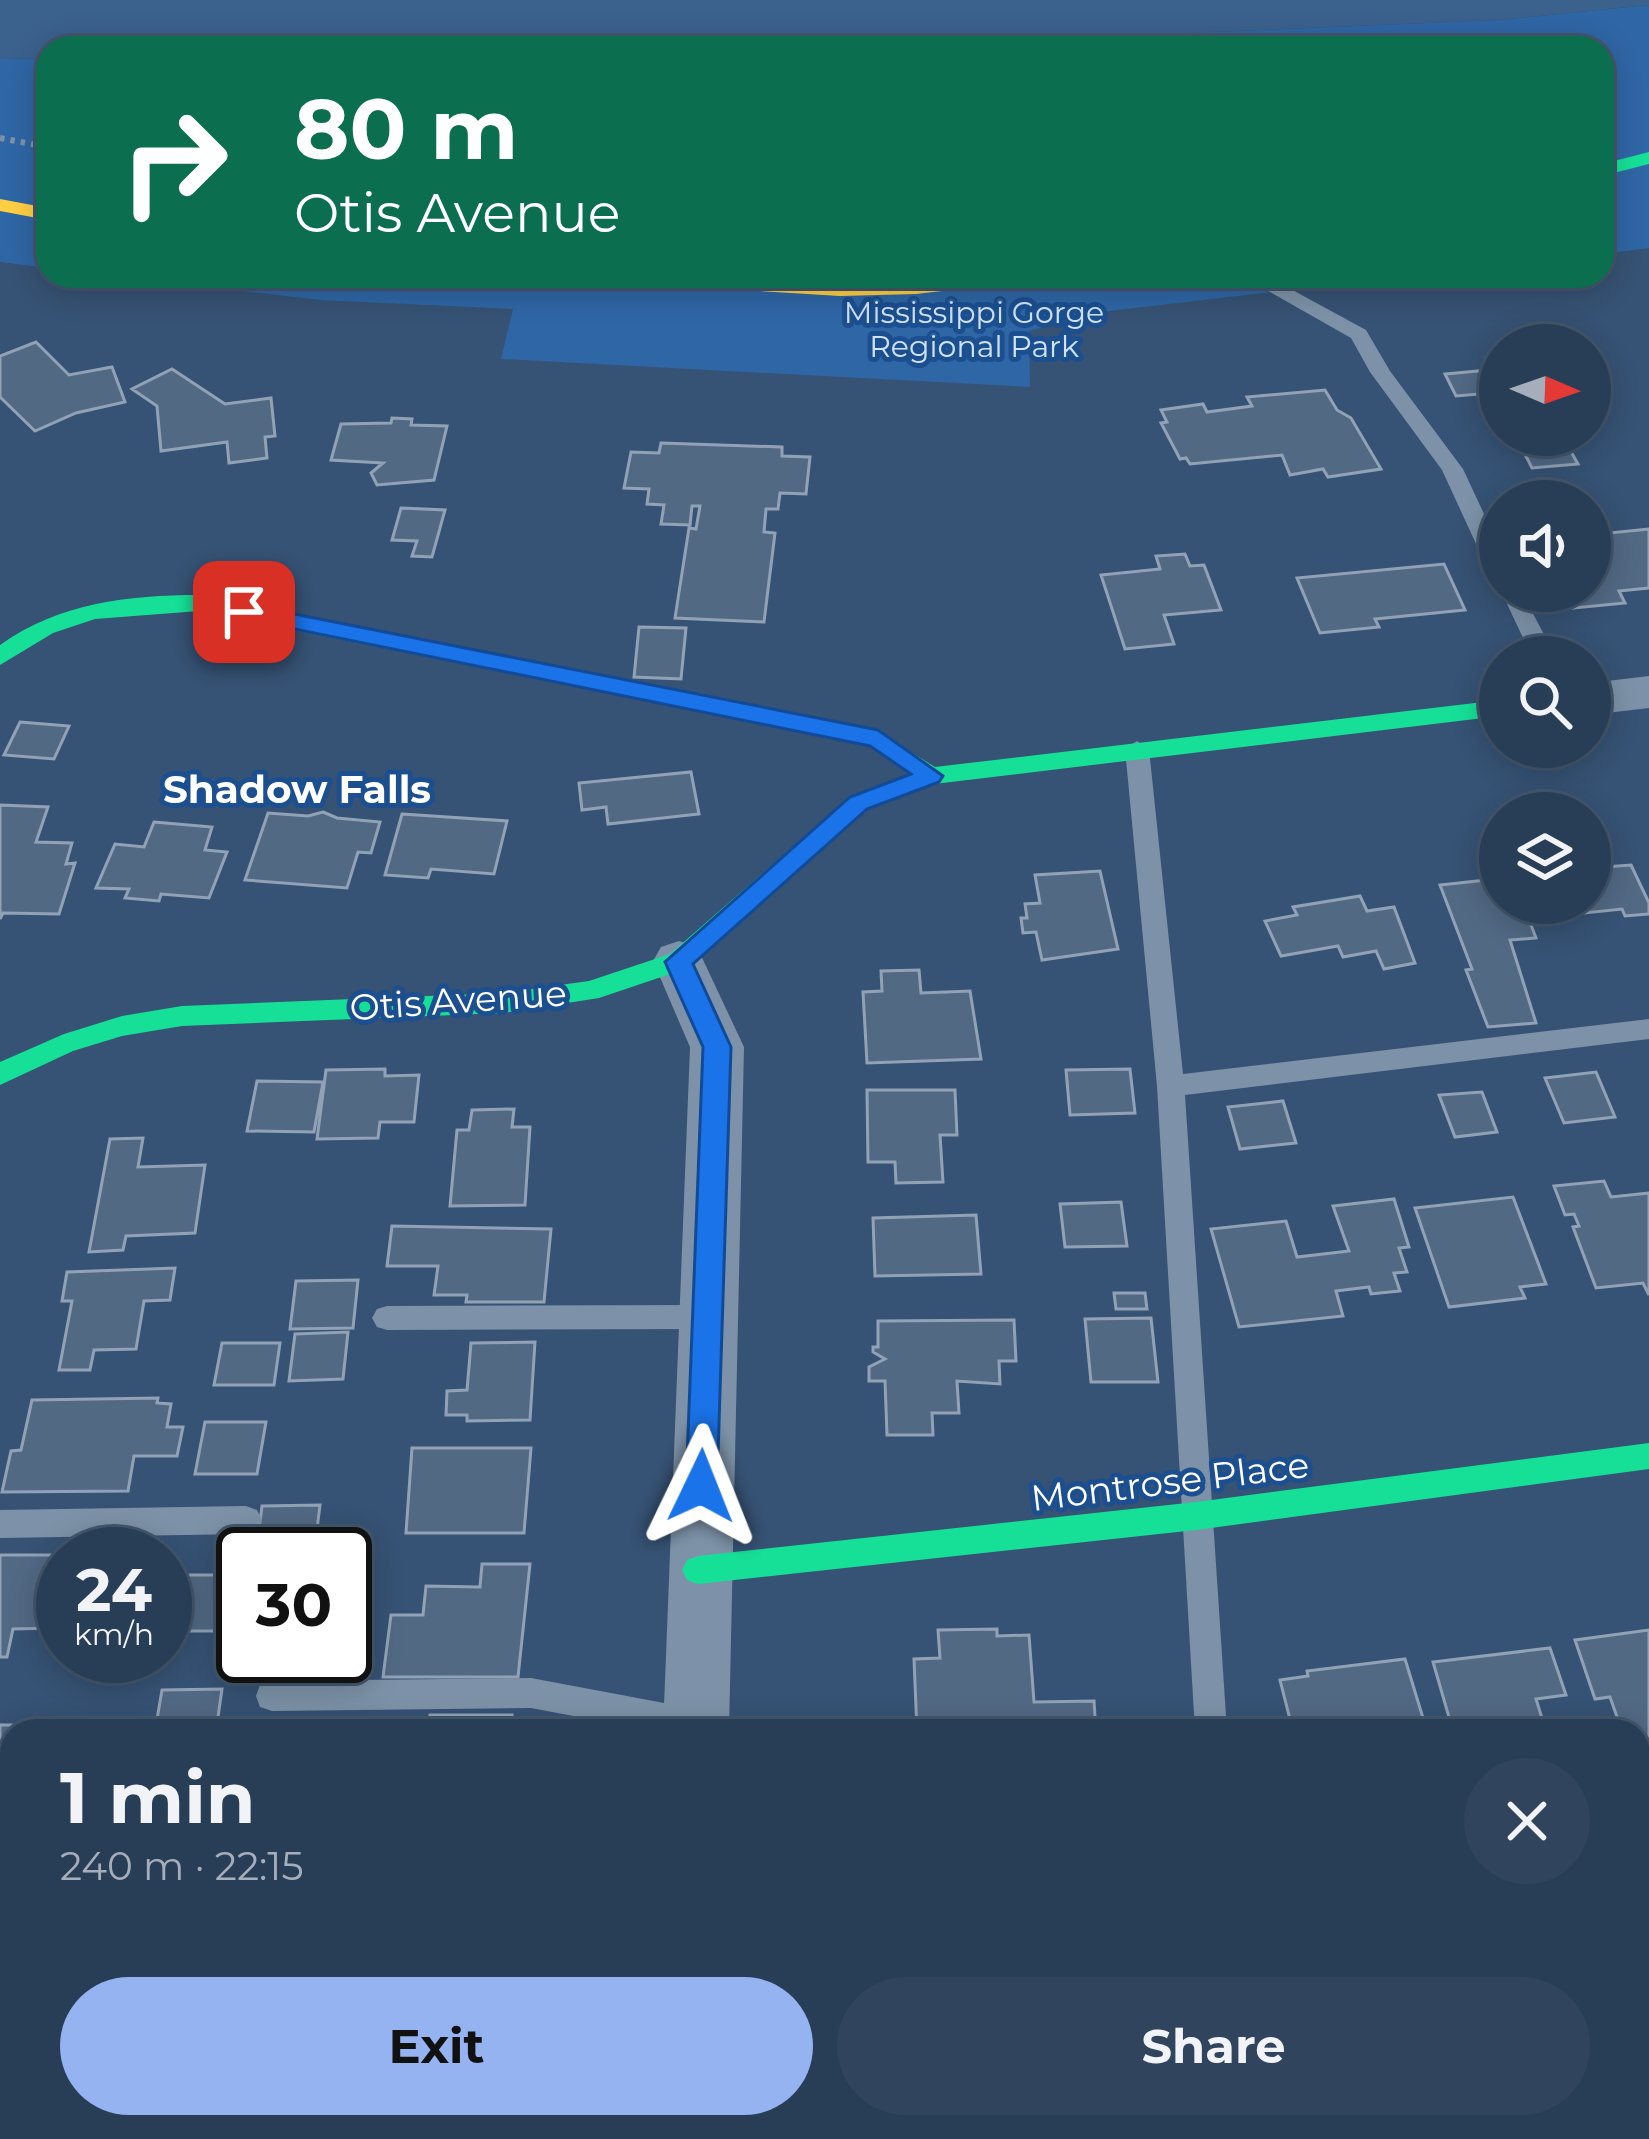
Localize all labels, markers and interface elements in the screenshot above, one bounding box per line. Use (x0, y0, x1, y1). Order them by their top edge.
text: 80 m (294, 78, 518, 180)
icon: right (96, 84, 252, 240)
text: Otis Avenue (294, 180, 620, 246)
park label: Mississippi Gorge Regional Park (844, 294, 1104, 365)
north arrow (1479, 324, 1611, 456)
map controls (1479, 324, 1611, 924)
button: sound (1479, 480, 1611, 612)
pin (193, 561, 295, 663)
icon: arrive (211, 579, 277, 645)
button: search (1479, 636, 1611, 768)
district label: Shadow Falls (163, 765, 431, 813)
button: layers (1479, 792, 1611, 924)
street label: Otis Avenue (348, 970, 568, 1030)
position arrow (638, 1423, 764, 1549)
street label: Montrose Place (1029, 1442, 1311, 1520)
speed limit sign: 30 (216, 1527, 372, 1683)
text: 24 (76, 1553, 152, 1626)
text: km/h (74, 1616, 154, 1653)
text: 1 min (60, 1753, 256, 1841)
button: close (1464, 1758, 1590, 1884)
text: 240 m · 22:15 (60, 1842, 303, 1890)
button: Exit (60, 1977, 813, 2115)
button: Share (837, 1977, 1590, 2115)

